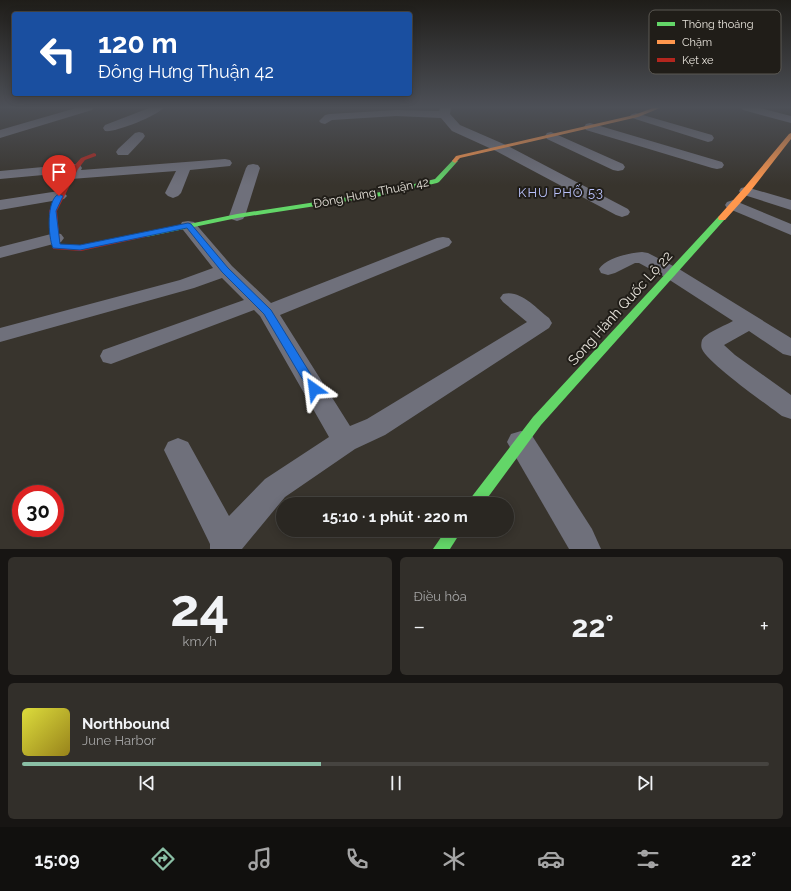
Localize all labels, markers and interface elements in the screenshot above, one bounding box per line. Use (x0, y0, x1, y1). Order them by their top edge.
legend (649, 10, 781, 74)
text: Thông thoáng (682, 18, 754, 31)
text: 120 m (98, 27, 178, 60)
icon: left (32, 28, 84, 80)
text: Chậm (682, 36, 712, 49)
text: Kẹt xe (682, 54, 714, 67)
text: Đông Hưng Thuận 42 (98, 61, 274, 82)
pin (42, 155, 76, 196)
icon: arrive (48, 161, 70, 183)
street label: Đông Hưng Thuận 42 (312, 175, 430, 211)
district label: KHU PHỐ 53 (518, 184, 604, 200)
street label: Song Hành Quốc Lộ 22 (565, 248, 675, 368)
position arrow (293, 368, 335, 410)
speed limit sign: 30 (12, 485, 64, 537)
text: 15:10 · 1 phút · 220 m (322, 508, 468, 526)
text: 24 (170, 577, 229, 638)
text: Điều hòa (414, 589, 467, 604)
text: 22° (572, 609, 614, 644)
text: − (414, 613, 425, 639)
text: + (760, 613, 769, 639)
text: km/h (183, 634, 217, 649)
text: Northbound (82, 715, 170, 733)
text: June Harbor (82, 733, 156, 748)
icon: previous (136, 772, 158, 794)
icon: pause (385, 772, 407, 794)
icon: next (634, 772, 656, 794)
icon: directions (149, 845, 177, 873)
icon: music (246, 845, 274, 873)
icon: phone (343, 845, 371, 873)
icon: climate (440, 845, 468, 873)
icon: car (537, 845, 565, 873)
icon: filters (634, 845, 662, 873)
text: 15:09 (35, 849, 80, 870)
text: 22° (731, 849, 756, 870)

